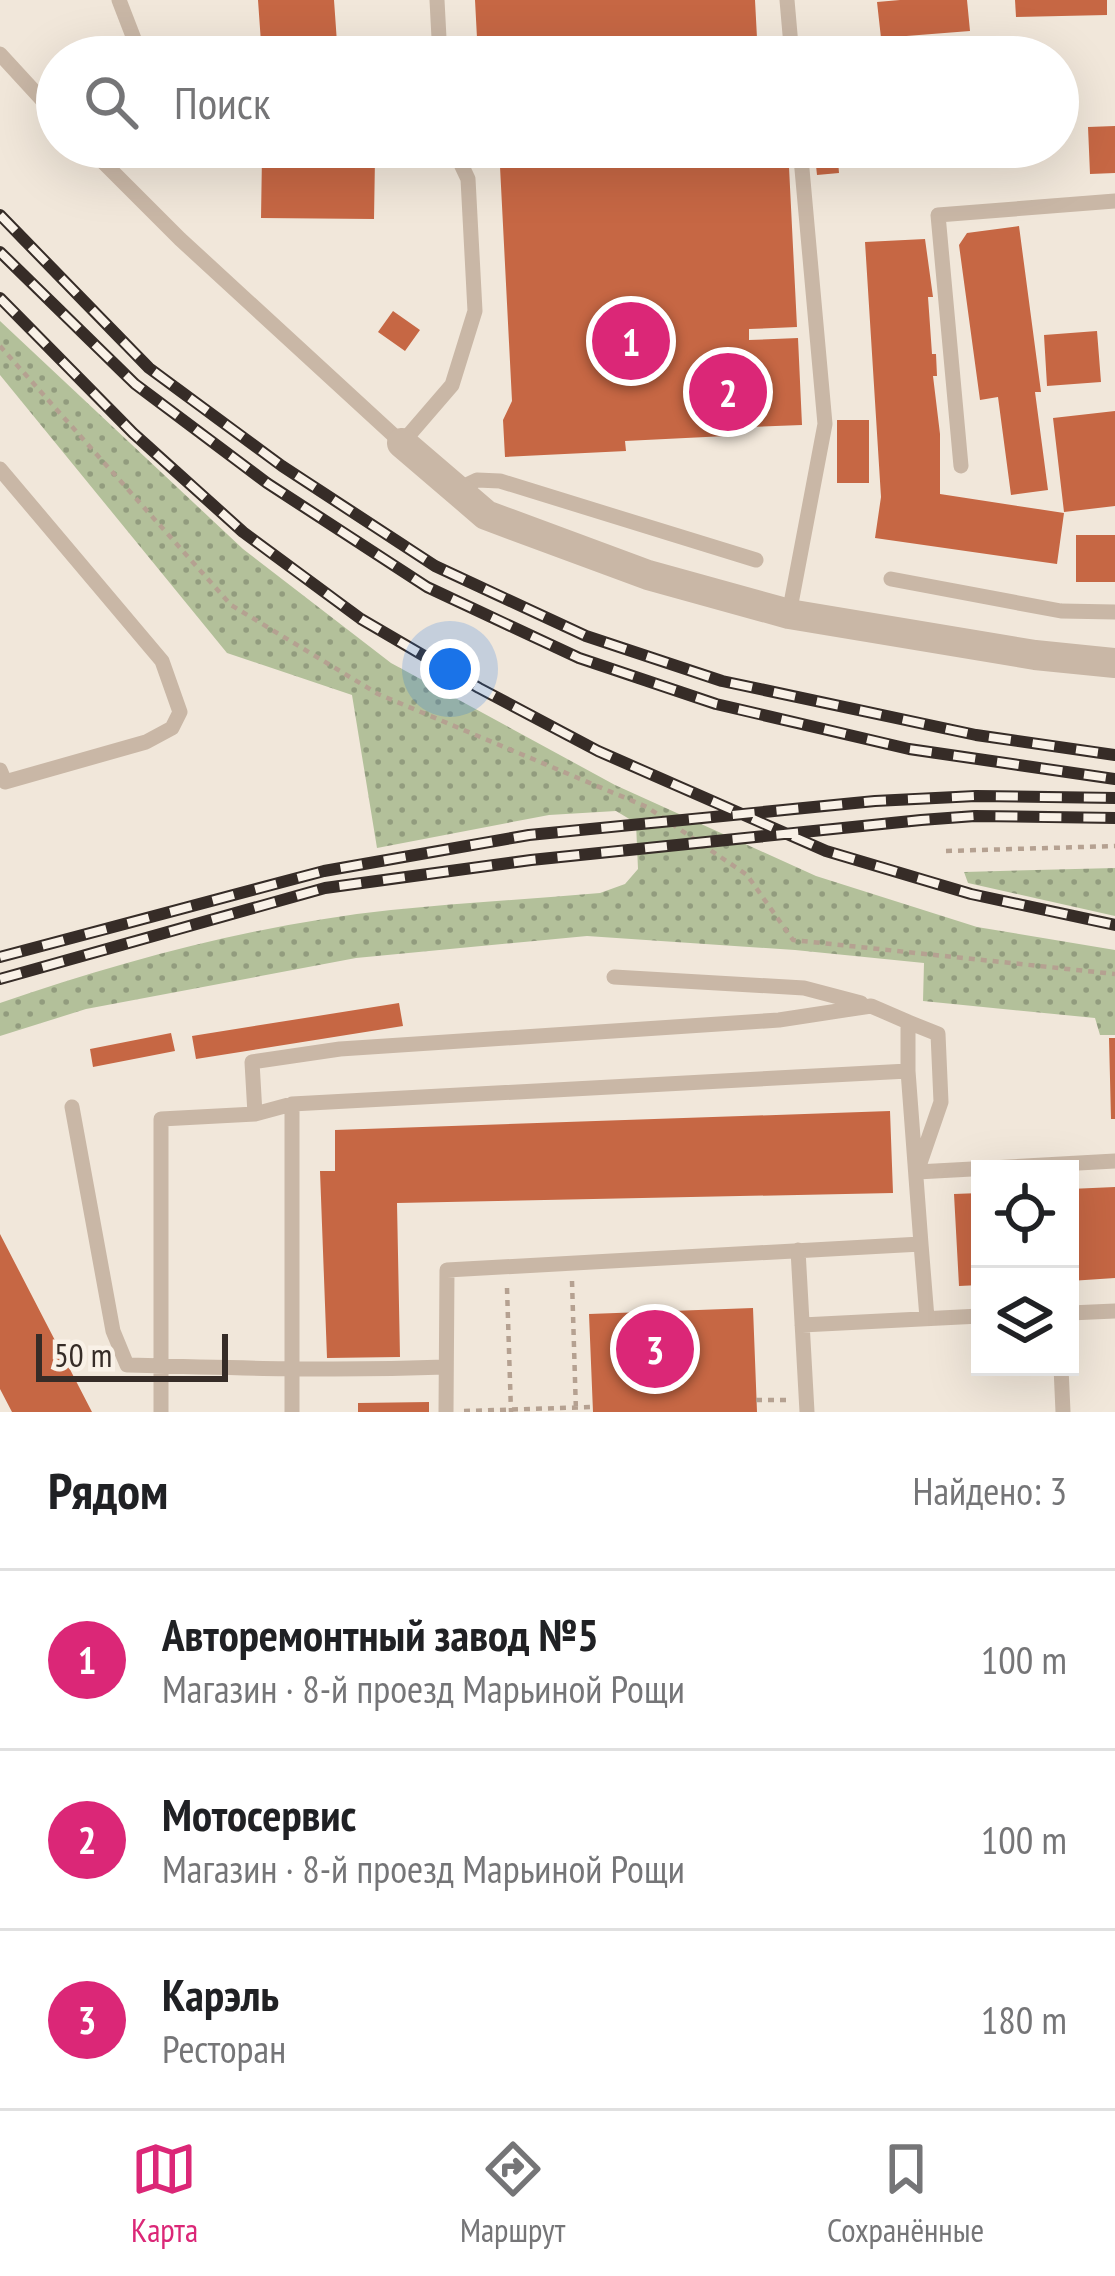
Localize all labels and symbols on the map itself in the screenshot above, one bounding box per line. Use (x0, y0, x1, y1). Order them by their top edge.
pin: 1 (592, 296, 670, 386)
pin: 2 (689, 347, 767, 437)
your location (420, 639, 480, 699)
pin: 3 (616, 1304, 694, 1394)
scale bar (36, 1328, 228, 1381)

